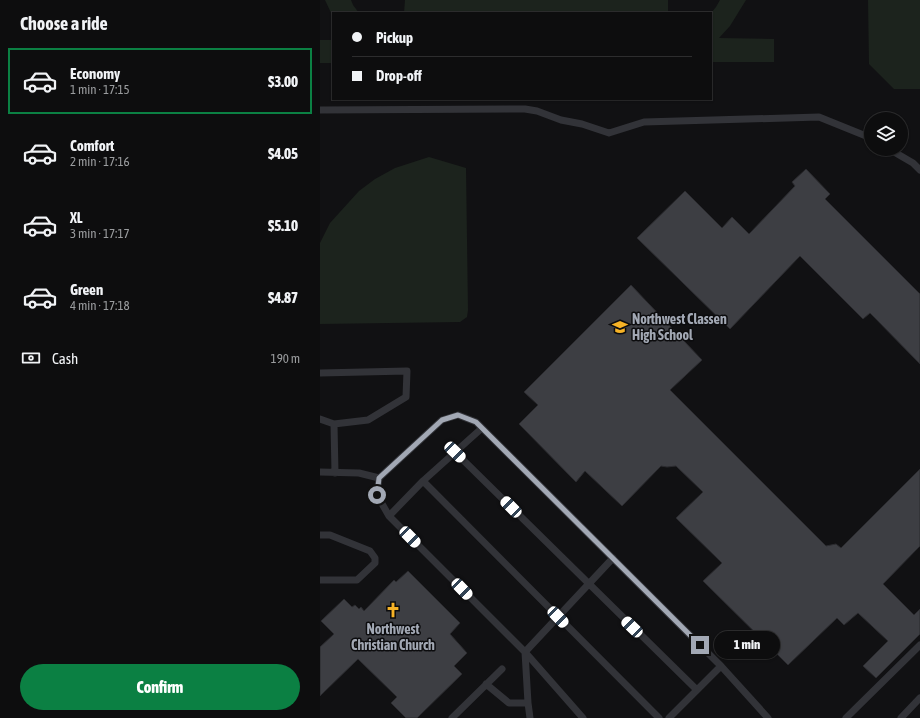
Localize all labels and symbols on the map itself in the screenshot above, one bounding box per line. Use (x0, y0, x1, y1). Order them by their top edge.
place label: Northwest Classen High School (632, 311, 727, 343)
school or university icon: Northwest Classen High School (611, 318, 629, 336)
car (442, 439, 468, 465)
route start (368, 486, 386, 504)
car (498, 494, 524, 520)
car (397, 524, 423, 550)
car (449, 576, 475, 602)
church icon: Northwest Christian Church (384, 601, 402, 619)
car (545, 604, 571, 630)
car (619, 614, 645, 640)
place label: Northwest Christian Church (351, 621, 435, 653)
callout: 1 min (714, 631, 780, 659)
route end (691, 636, 709, 654)

